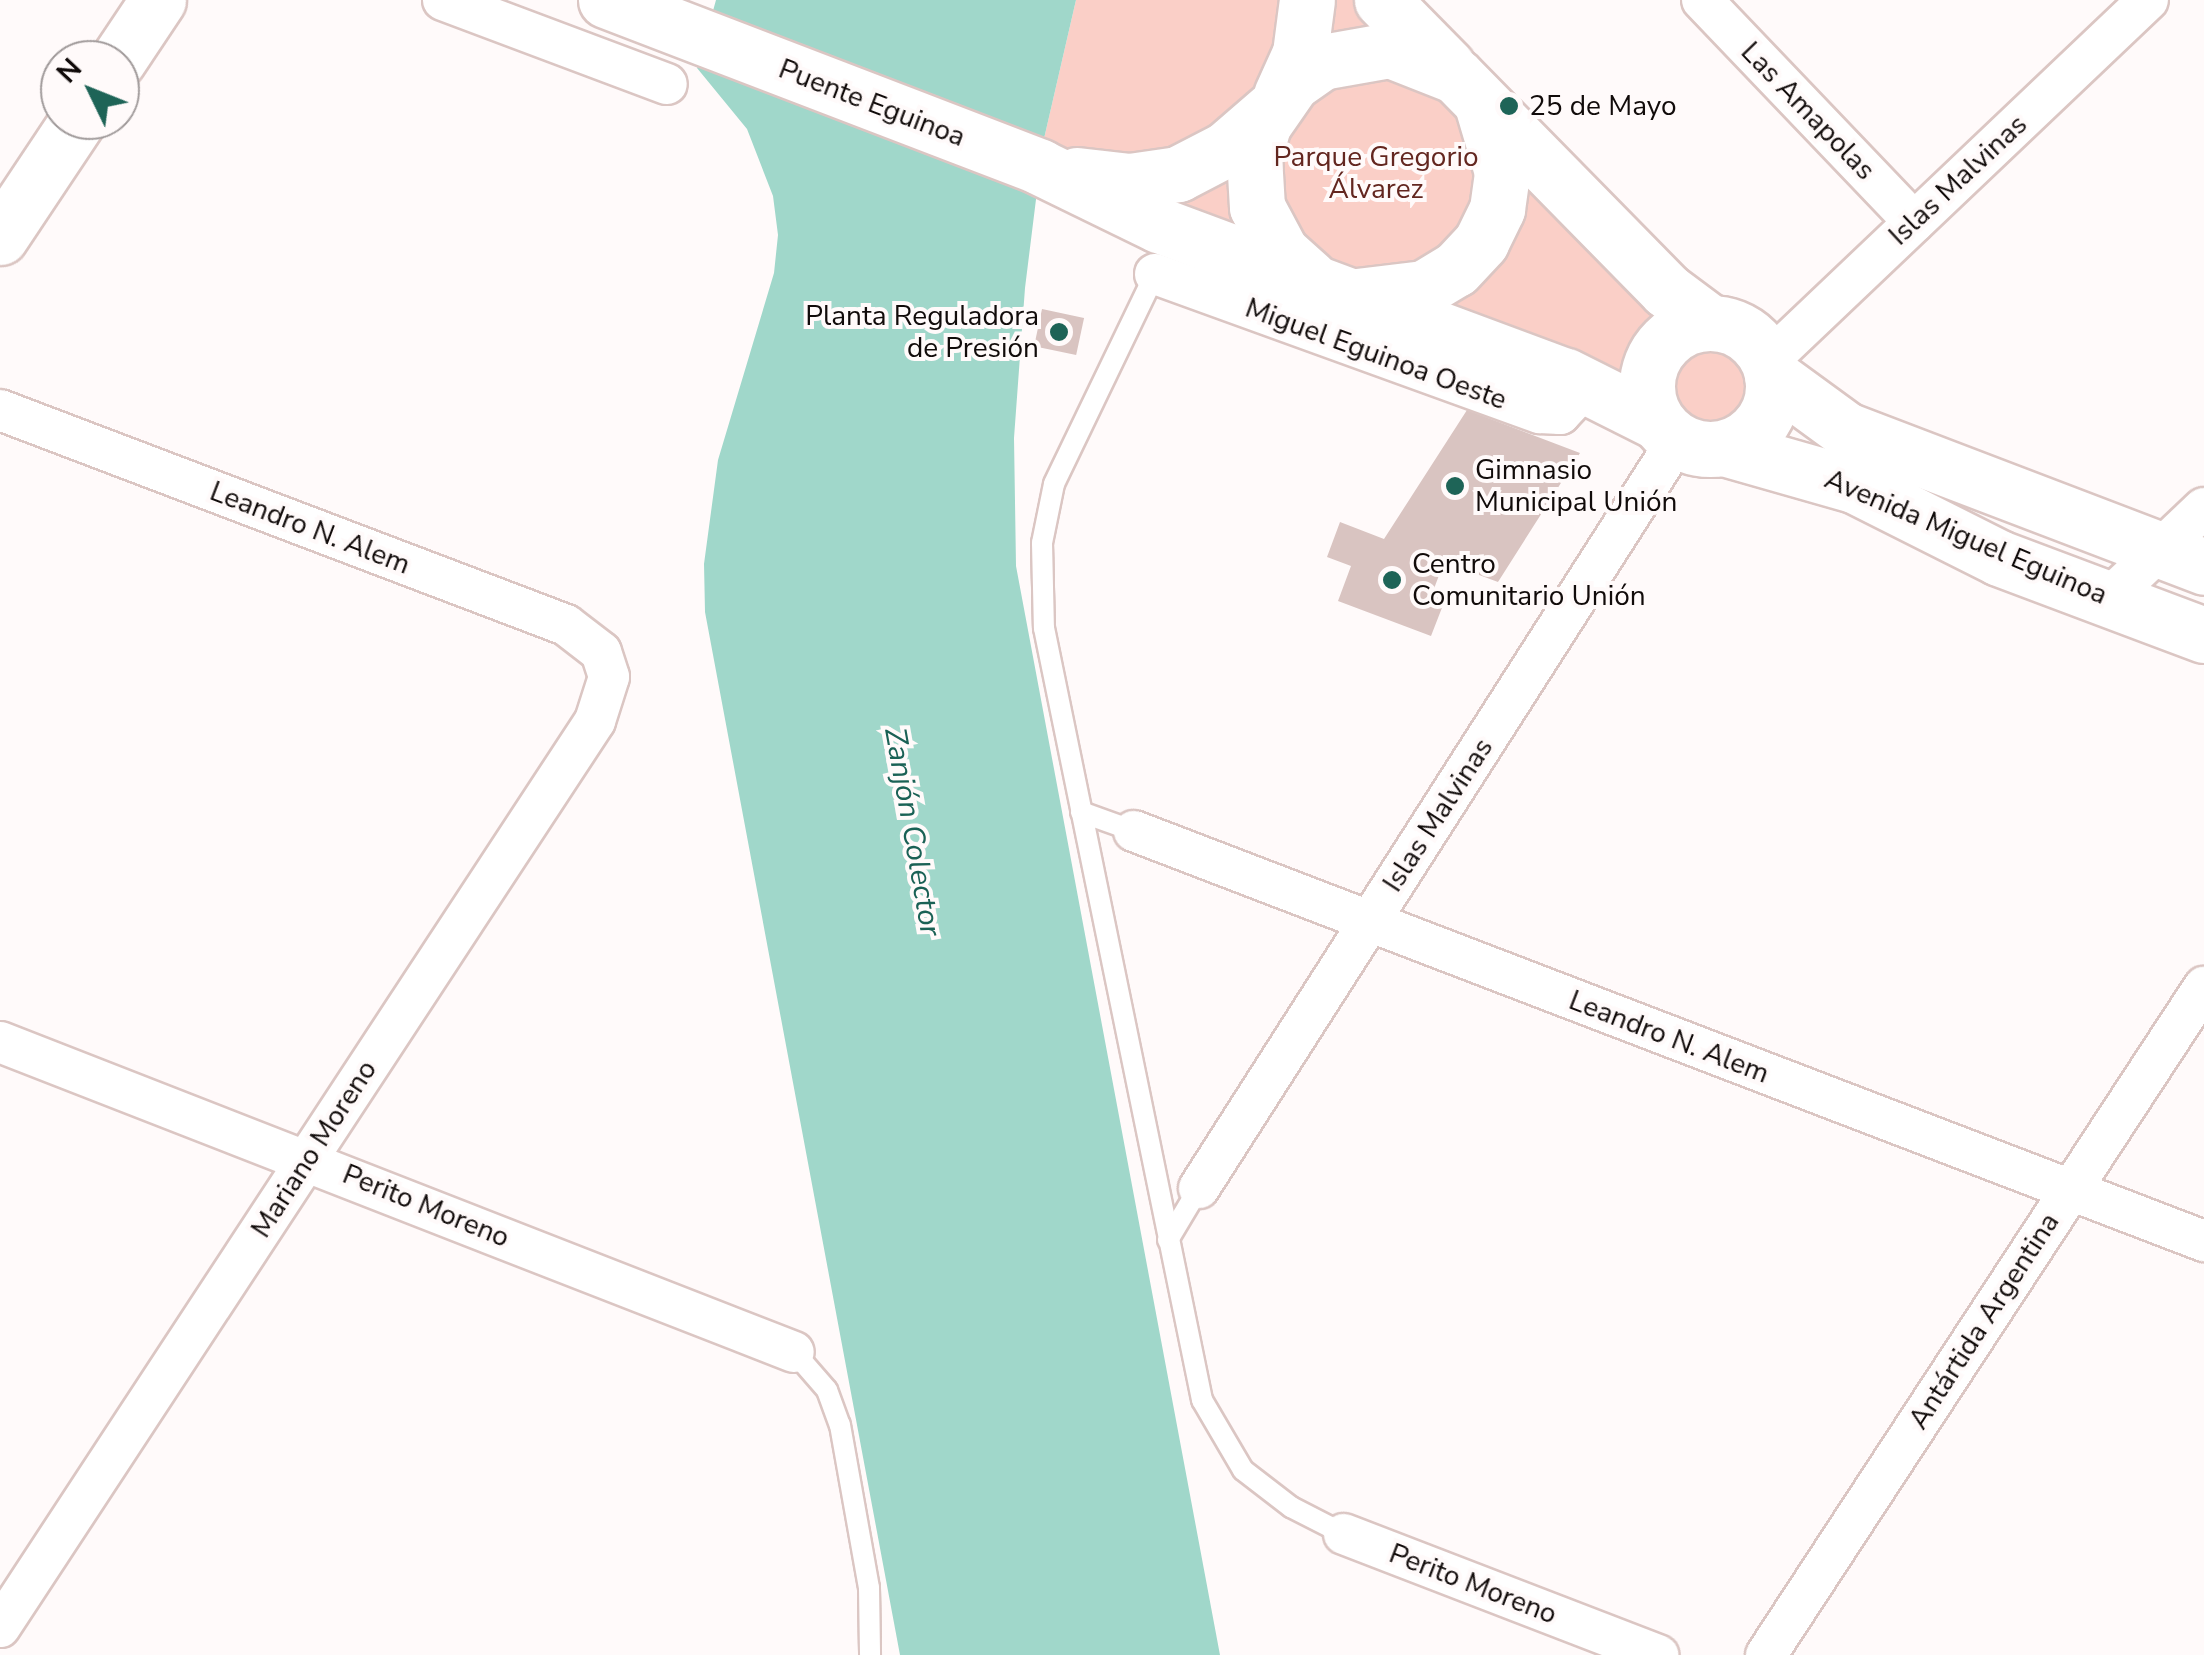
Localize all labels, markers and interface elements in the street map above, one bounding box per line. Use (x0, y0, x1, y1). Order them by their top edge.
street label: Las Amapolas (1734, 35, 1882, 187)
north arrow (40, 40, 140, 140)
text: N (48, 50, 91, 92)
street label: Puente Eguinoa (774, 52, 970, 154)
place label: 25 de Mayo (1529, 89, 1677, 123)
marker: 25 de Mayo (1498, 95, 1520, 117)
street label: Islas Malvinas (1882, 108, 2034, 252)
park label: Parque Gregorio Álvarez (1274, 140, 1478, 206)
street label: Miguel Eguinoa Oeste (1241, 291, 1511, 417)
place label: Planta Reguladora de Presión (805, 299, 1039, 365)
marker: Planta Reguladora de Presión (1048, 321, 1070, 343)
place label: Gimnasio Municipal Unión (1475, 453, 1677, 519)
street label: Avenida Miguel Eguinoa (1820, 462, 2112, 612)
street label: Leandro N. Alem (205, 474, 415, 582)
marker: Gimnasio Municipal Unión (1444, 475, 1466, 497)
place label: Centro Comunitario Unión (1412, 547, 1646, 613)
marker: Centro Comunitario Unión (1381, 569, 1403, 591)
water label: Zanjón Colector (876, 725, 948, 939)
street label: Islas Malvinas (1376, 732, 1500, 898)
street label: Leandro N. Alem (1564, 983, 1774, 1091)
street label: Mariano Moreno (244, 1054, 384, 1244)
street label: Perito Moreno (338, 1157, 514, 1255)
street label: Antártida Argentina (1902, 1207, 2066, 1435)
street label: Perito Moreno (1385, 1537, 1561, 1631)

